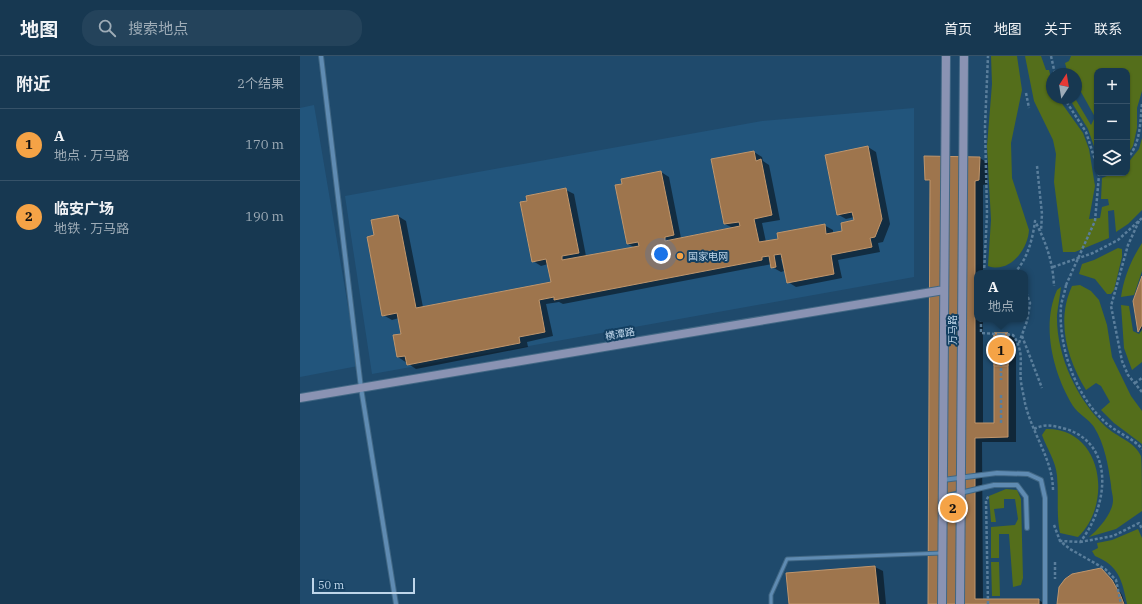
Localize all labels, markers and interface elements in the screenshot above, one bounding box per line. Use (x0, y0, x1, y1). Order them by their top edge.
search box (82, 10, 362, 46)
text: 地图 (20, 17, 58, 41)
icon: search (96, 17, 118, 39)
text: 搜索地点 (128, 19, 188, 38)
text: 首页 (944, 20, 972, 38)
text: 地图 (994, 20, 1022, 38)
text: 关于 (1044, 20, 1072, 38)
text: 联系 (1094, 20, 1122, 38)
north arrow (1046, 68, 1082, 104)
map controls (1094, 68, 1130, 176)
button: + (1094, 68, 1130, 104)
text: 附近 (16, 73, 50, 95)
text: 2个结果 (237, 75, 284, 92)
button: − (1094, 104, 1130, 140)
text: A (54, 126, 65, 145)
text: 1 (25, 136, 33, 153)
text: 170 m (245, 136, 284, 153)
button: layers (1094, 140, 1130, 176)
text: 地点 · 万马路 (54, 147, 129, 164)
text: 临安广场 (54, 199, 114, 218)
text: 2 (25, 208, 33, 225)
text: 190 m (245, 208, 284, 225)
text: 地铁 · 万马路 (54, 220, 129, 237)
your location (651, 244, 671, 264)
place label: 国家电网 (688, 250, 728, 263)
marker: 国家电网 (675, 251, 685, 261)
popup (974, 270, 1028, 322)
text: A (988, 277, 998, 296)
text: 地点 (988, 298, 1014, 315)
street label: 万马路 (946, 315, 959, 345)
street label: 横潭路 (604, 325, 636, 343)
pin: 1 (988, 335, 1014, 365)
pin: 2 (940, 493, 966, 523)
scale bar (312, 576, 415, 595)
text: 50 m (318, 578, 344, 592)

